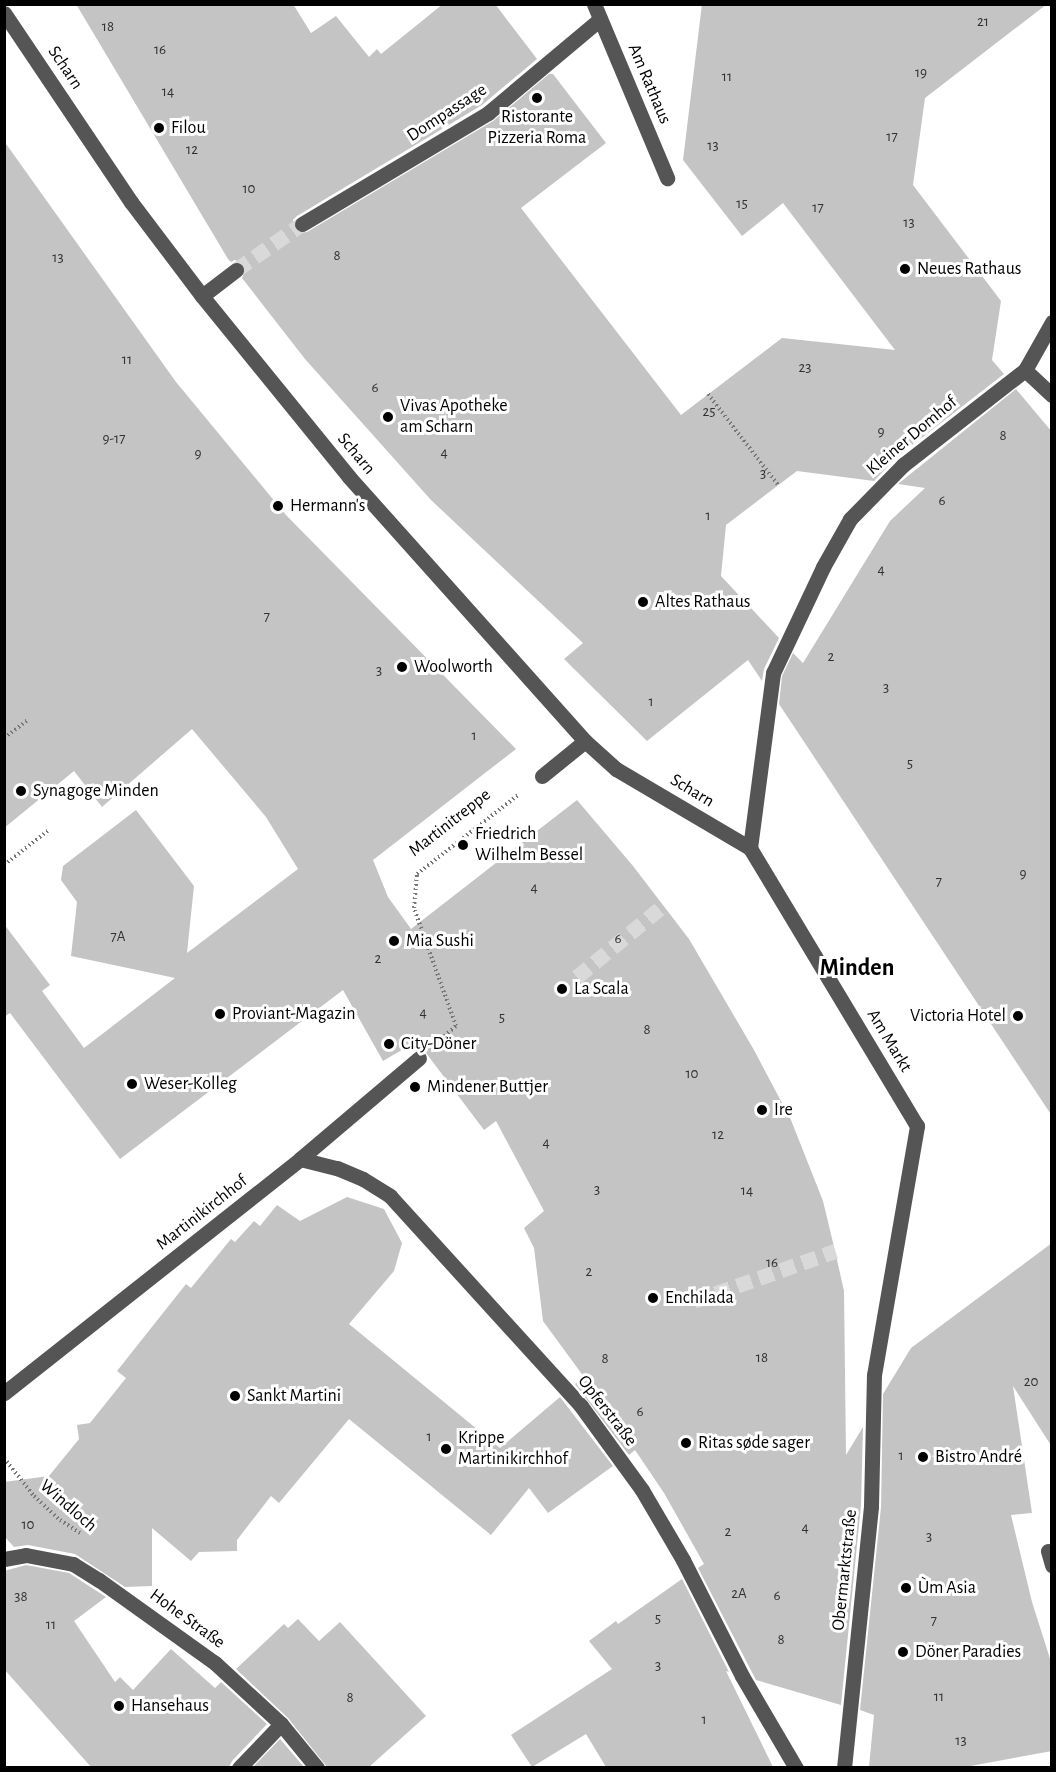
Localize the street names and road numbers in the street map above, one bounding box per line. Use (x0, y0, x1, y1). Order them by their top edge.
street label: Am Rathaus (622, 41, 676, 127)
street label: Scharn (43, 42, 87, 94)
street label: Dompassage (403, 79, 491, 147)
street label: Kleiner Domhof (862, 392, 962, 480)
street label: Scharn (332, 429, 380, 479)
street label: Scharn (666, 769, 718, 813)
street label: Martinitreppe (405, 784, 495, 862)
street label: Am Markt (862, 1006, 916, 1076)
street label: Martinikirchhof (152, 1171, 252, 1255)
street label: Opferstraße (573, 1371, 641, 1451)
street label: Windloch (35, 1475, 101, 1537)
street label: Obermarktstraße (828, 1508, 862, 1632)
street label: Hohe Straße (145, 1584, 229, 1654)

